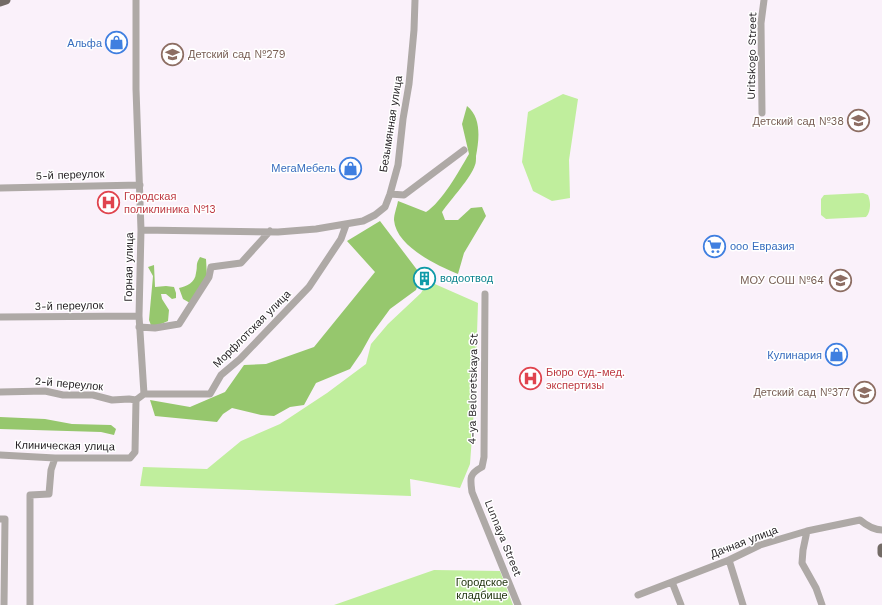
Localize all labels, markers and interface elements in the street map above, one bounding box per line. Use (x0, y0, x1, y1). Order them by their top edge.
street label: Uritskogo Street (745, 12, 759, 100)
shop icon: Альфа (104, 30, 130, 56)
place label: Альфа (67, 37, 103, 50)
school or university icon: Детский сад №279 (159, 41, 185, 67)
place label: Детский сад №279 (188, 48, 286, 61)
street label: Безымянная улица (377, 74, 405, 173)
school or university icon: Детский сад №38 (846, 108, 872, 134)
place label: Детский сад №38 (753, 115, 844, 128)
shop icon: МегаМебель (338, 155, 364, 181)
place label: МегаМебель (271, 162, 336, 175)
street label: 5-й переулок (35, 167, 105, 183)
hospital icon: Городская поликлиника №13 (96, 189, 122, 215)
place label: Городская поликлиника №13 (124, 190, 216, 216)
street label: Горная улица (122, 231, 136, 302)
supermarket icon: ооо Евразия (701, 233, 727, 259)
place label: ооо Евразия (730, 240, 795, 253)
building icon: водоотвод (411, 265, 437, 291)
school or university icon: МОУ СОШ №64 (827, 267, 853, 293)
place label: водоотвод (440, 272, 494, 285)
place label: МОУ СОШ №64 (740, 274, 824, 287)
street label: Морфлотская улица (211, 287, 294, 370)
street label: 3-й переулок (34, 299, 104, 313)
street label: 4-ya Beloretskaya St (466, 333, 480, 444)
shop icon: Кулинария (824, 342, 850, 368)
place label: Кулинария (767, 349, 822, 362)
hospital icon: Бюро суд.-мед. экспертизы (518, 365, 544, 391)
place label: Бюро суд.-мед. экспертизы (546, 366, 625, 392)
street label: 2-й переулок (34, 375, 104, 393)
school or university icon: Детский сад №377 (852, 379, 878, 405)
place label: Детский сад №377 (753, 386, 850, 399)
street label: Клиническая улица (15, 439, 116, 453)
street label: Lunnaya Street (482, 498, 524, 578)
street label: Дачная улица (708, 523, 780, 561)
park label: Городское кладбище (456, 576, 508, 602)

